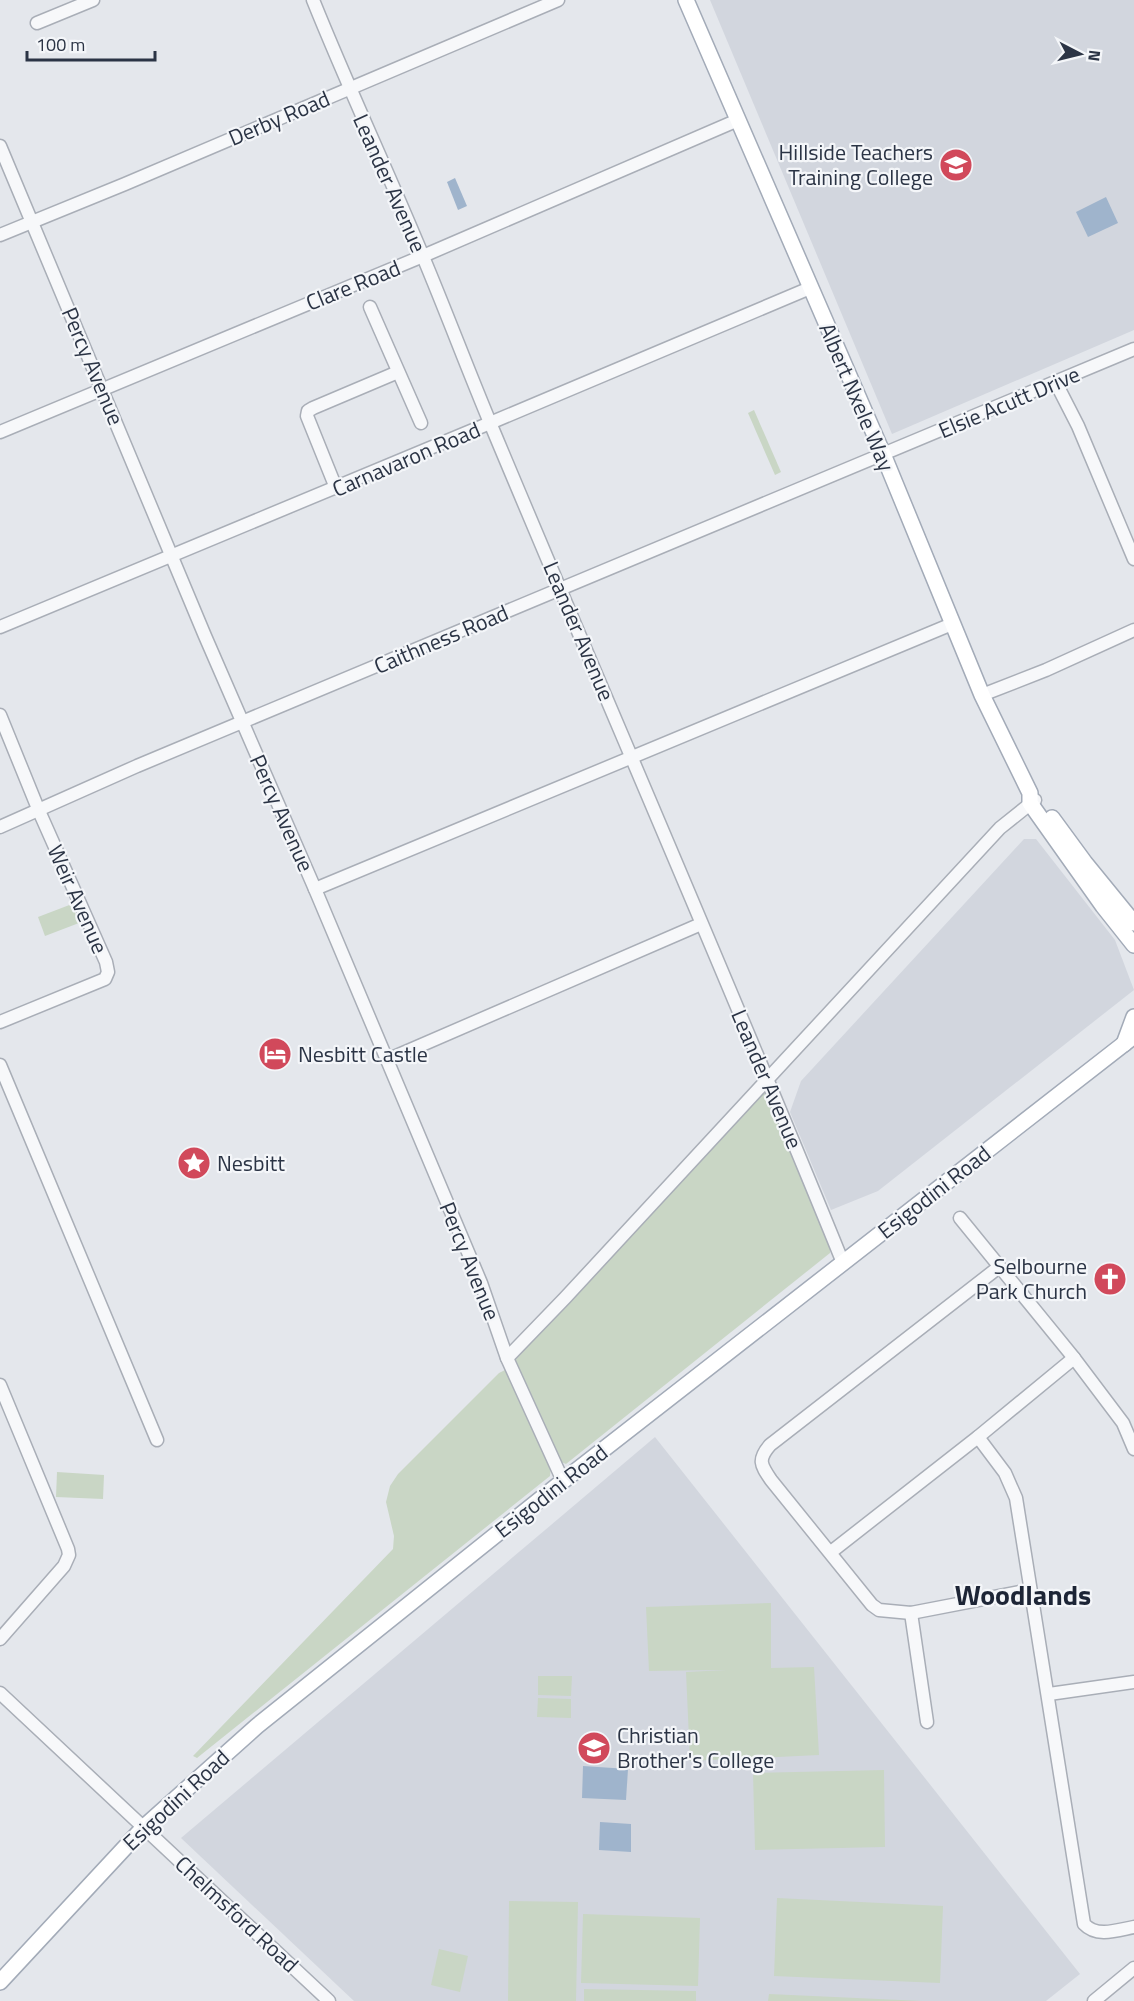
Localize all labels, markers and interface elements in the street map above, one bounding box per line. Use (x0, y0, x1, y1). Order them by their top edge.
scale bar (27, 24, 154, 62)
north arrow (1050, 24, 1110, 84)
text: 100 m (36, 31, 85, 58)
text: N (1082, 49, 1107, 63)
street label: Derby Road (223, 81, 335, 155)
street label: Leander Avenue (344, 108, 436, 258)
place label: Hillside Teachers Training College (778, 135, 933, 194)
school or university icon: Hillside Teachers Training College (938, 147, 974, 183)
street label: Clare Road (301, 251, 405, 319)
street label: Percy Avenue (53, 302, 133, 430)
street label: Albert Nxele Way (810, 317, 904, 477)
street label: Elsie Acutt Drive (933, 357, 1085, 447)
street label: Carnavaron Road (327, 412, 485, 506)
street label: Leander Avenue (534, 556, 624, 706)
street label: Caithness Road (368, 595, 514, 683)
street label: Percy Avenue (241, 749, 323, 877)
street label: Weir Avenue (39, 839, 117, 959)
street label: Leander Avenue (722, 1004, 812, 1154)
hotel icon: Nesbitt Castle (257, 1036, 293, 1072)
place label: Nesbitt Castle (298, 1037, 428, 1071)
street label: Esigodini Road (870, 1137, 998, 1247)
place icon: Nesbitt (176, 1145, 212, 1181)
place label: Nesbitt (217, 1146, 285, 1180)
street label: Percy Avenue (431, 1197, 509, 1325)
place label: Selbourne Park Church (976, 1249, 1087, 1308)
church icon: Selbourne Park Church (1092, 1261, 1128, 1297)
street label: Esigodini Road (487, 1436, 615, 1546)
district label: Woodlands (955, 1573, 1091, 1616)
place label: Christian Brother's College (617, 1718, 774, 1777)
school or university icon: Christian Brother's College (576, 1730, 612, 1766)
street label: Esigodini Road (115, 1741, 237, 1859)
street label: Chelmsford Road (167, 1847, 307, 1981)

